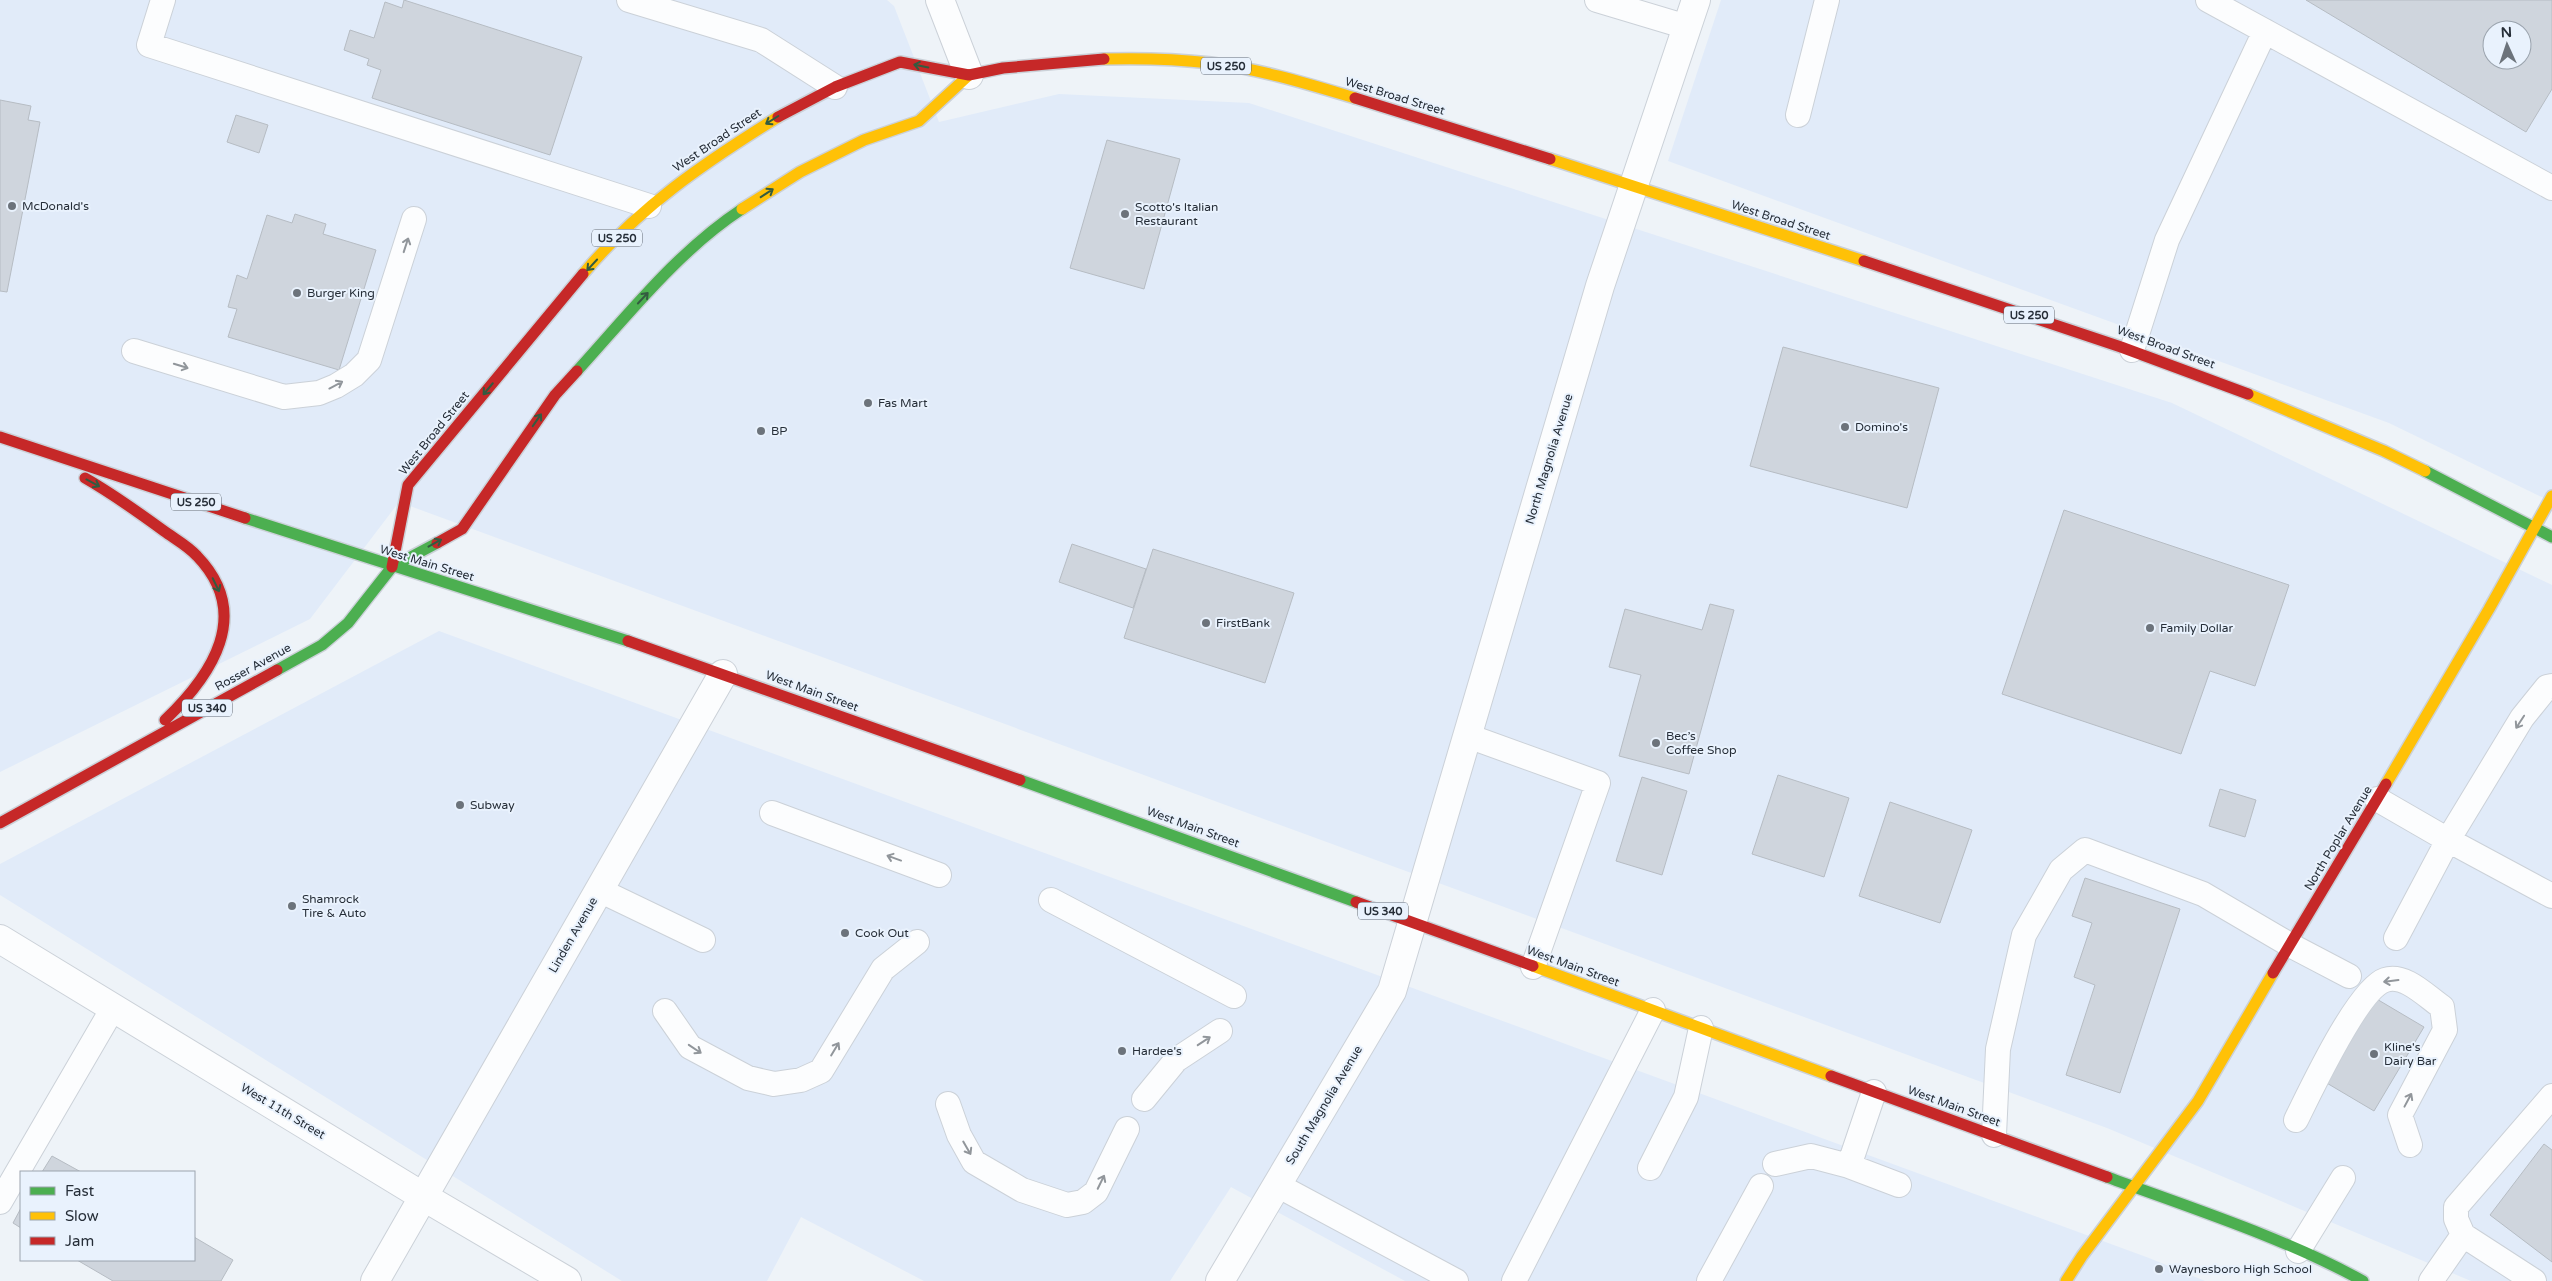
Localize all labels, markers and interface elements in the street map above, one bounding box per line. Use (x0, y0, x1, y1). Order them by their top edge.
north arrow (2482, 20, 2532, 70)
text: N (2500, 24, 2512, 41)
road number: US 250 (1201, 58, 1251, 74)
one-way arrow (914, 61, 930, 71)
street label: West Broad Street (1343, 74, 1447, 118)
street label: West Broad Street (670, 105, 764, 175)
one-way arrow (766, 115, 780, 125)
one-way arrow (760, 188, 774, 199)
street label: West Broad Street (1730, 197, 1833, 243)
place label: McDonald's (22, 199, 89, 213)
marker: McDonald's (6, 200, 18, 212)
place label: Scotto's Italian Restaurant (1135, 200, 1218, 228)
marker: Scotto's Italian Restaurant (1119, 208, 1131, 220)
road number: US 250 (592, 230, 642, 247)
one-way arrow (402, 238, 411, 253)
one-way arrow (586, 258, 598, 271)
place label: Burger King (307, 286, 375, 300)
marker: Burger King (291, 287, 303, 299)
one-way arrow (637, 291, 649, 304)
road number: US 250 (2004, 306, 2054, 324)
street label: West Broad Street (2115, 323, 2217, 371)
one-way arrow (172, 361, 188, 371)
one-way arrow (329, 380, 344, 390)
one-way arrow (482, 383, 493, 396)
street label: West Broad Street (396, 388, 472, 478)
street label: North Magnolia Avenue (1522, 392, 1576, 526)
place label: Fas Mart (878, 396, 928, 410)
marker: Fas Mart (862, 397, 874, 409)
one-way arrow (532, 414, 542, 428)
place label: Domino's (1855, 420, 1908, 434)
marker: Domino's (1839, 421, 1851, 433)
place label: BP (771, 424, 787, 438)
marker: BP (755, 425, 767, 437)
one-way arrow (85, 479, 100, 488)
road number: US 250 (171, 494, 221, 511)
one-way arrow (427, 538, 442, 548)
street label: West Main Street (378, 542, 476, 584)
one-way arrow (212, 577, 221, 592)
place label: FirstBank (1216, 616, 1270, 630)
marker: FirstBank (1200, 617, 1212, 629)
place label: Family Dollar (2160, 621, 2233, 635)
marker: Family Dollar (2144, 622, 2156, 634)
street label: Rosser Avenue (213, 640, 294, 694)
street label: West Main Street (764, 668, 861, 714)
road number: US 340 (182, 700, 232, 716)
one-way arrow (2515, 714, 2525, 728)
place label: Bec’s Coffee Shop (1666, 729, 1737, 757)
marker: Bec’s Coffee Shop (1650, 737, 1662, 749)
street label: North Poplar Avenue (2301, 783, 2375, 893)
place label: Subway (470, 798, 515, 812)
marker: Subway (454, 799, 466, 811)
street label: West Main Street (1145, 804, 1242, 850)
one-way arrow (887, 853, 902, 862)
place label: Shamrock Tire & Auto (302, 892, 366, 920)
street label: Linden Avenue (546, 895, 600, 975)
marker: Shamrock Tire & Auto (286, 900, 298, 912)
road number: US 340 (1358, 902, 1408, 919)
place label: Cook Out (855, 926, 909, 940)
marker: Cook Out (839, 927, 851, 939)
street label: West Main Street (1525, 943, 1622, 989)
one-way arrow (2383, 976, 2399, 986)
one-way arrow (1196, 1036, 1210, 1046)
place label: Kline's Dairy Bar (2384, 1040, 2437, 1068)
one-way arrow (830, 1043, 840, 1057)
street label: South Magnolia Avenue (1283, 1043, 1365, 1167)
one-way arrow (688, 1044, 702, 1054)
place label: Hardee's (1132, 1044, 1182, 1058)
marker: Hardee's (1116, 1045, 1128, 1057)
marker: Kline's Dairy Bar (2368, 1048, 2380, 1060)
street label: West 11th Street (238, 1080, 328, 1142)
street label: West Main Street (1906, 1083, 2003, 1129)
one-way arrow (2404, 1093, 2413, 1108)
one-way arrow (962, 1141, 972, 1155)
legend (20, 1171, 195, 1261)
one-way arrow (1097, 1175, 1106, 1190)
text: Fast (65, 1182, 95, 1200)
text: Slow (65, 1207, 99, 1225)
text: Jam (65, 1232, 94, 1250)
place label: Waynesboro High School (2169, 1262, 2312, 1276)
marker: Waynesboro High School (2153, 1263, 2165, 1275)

